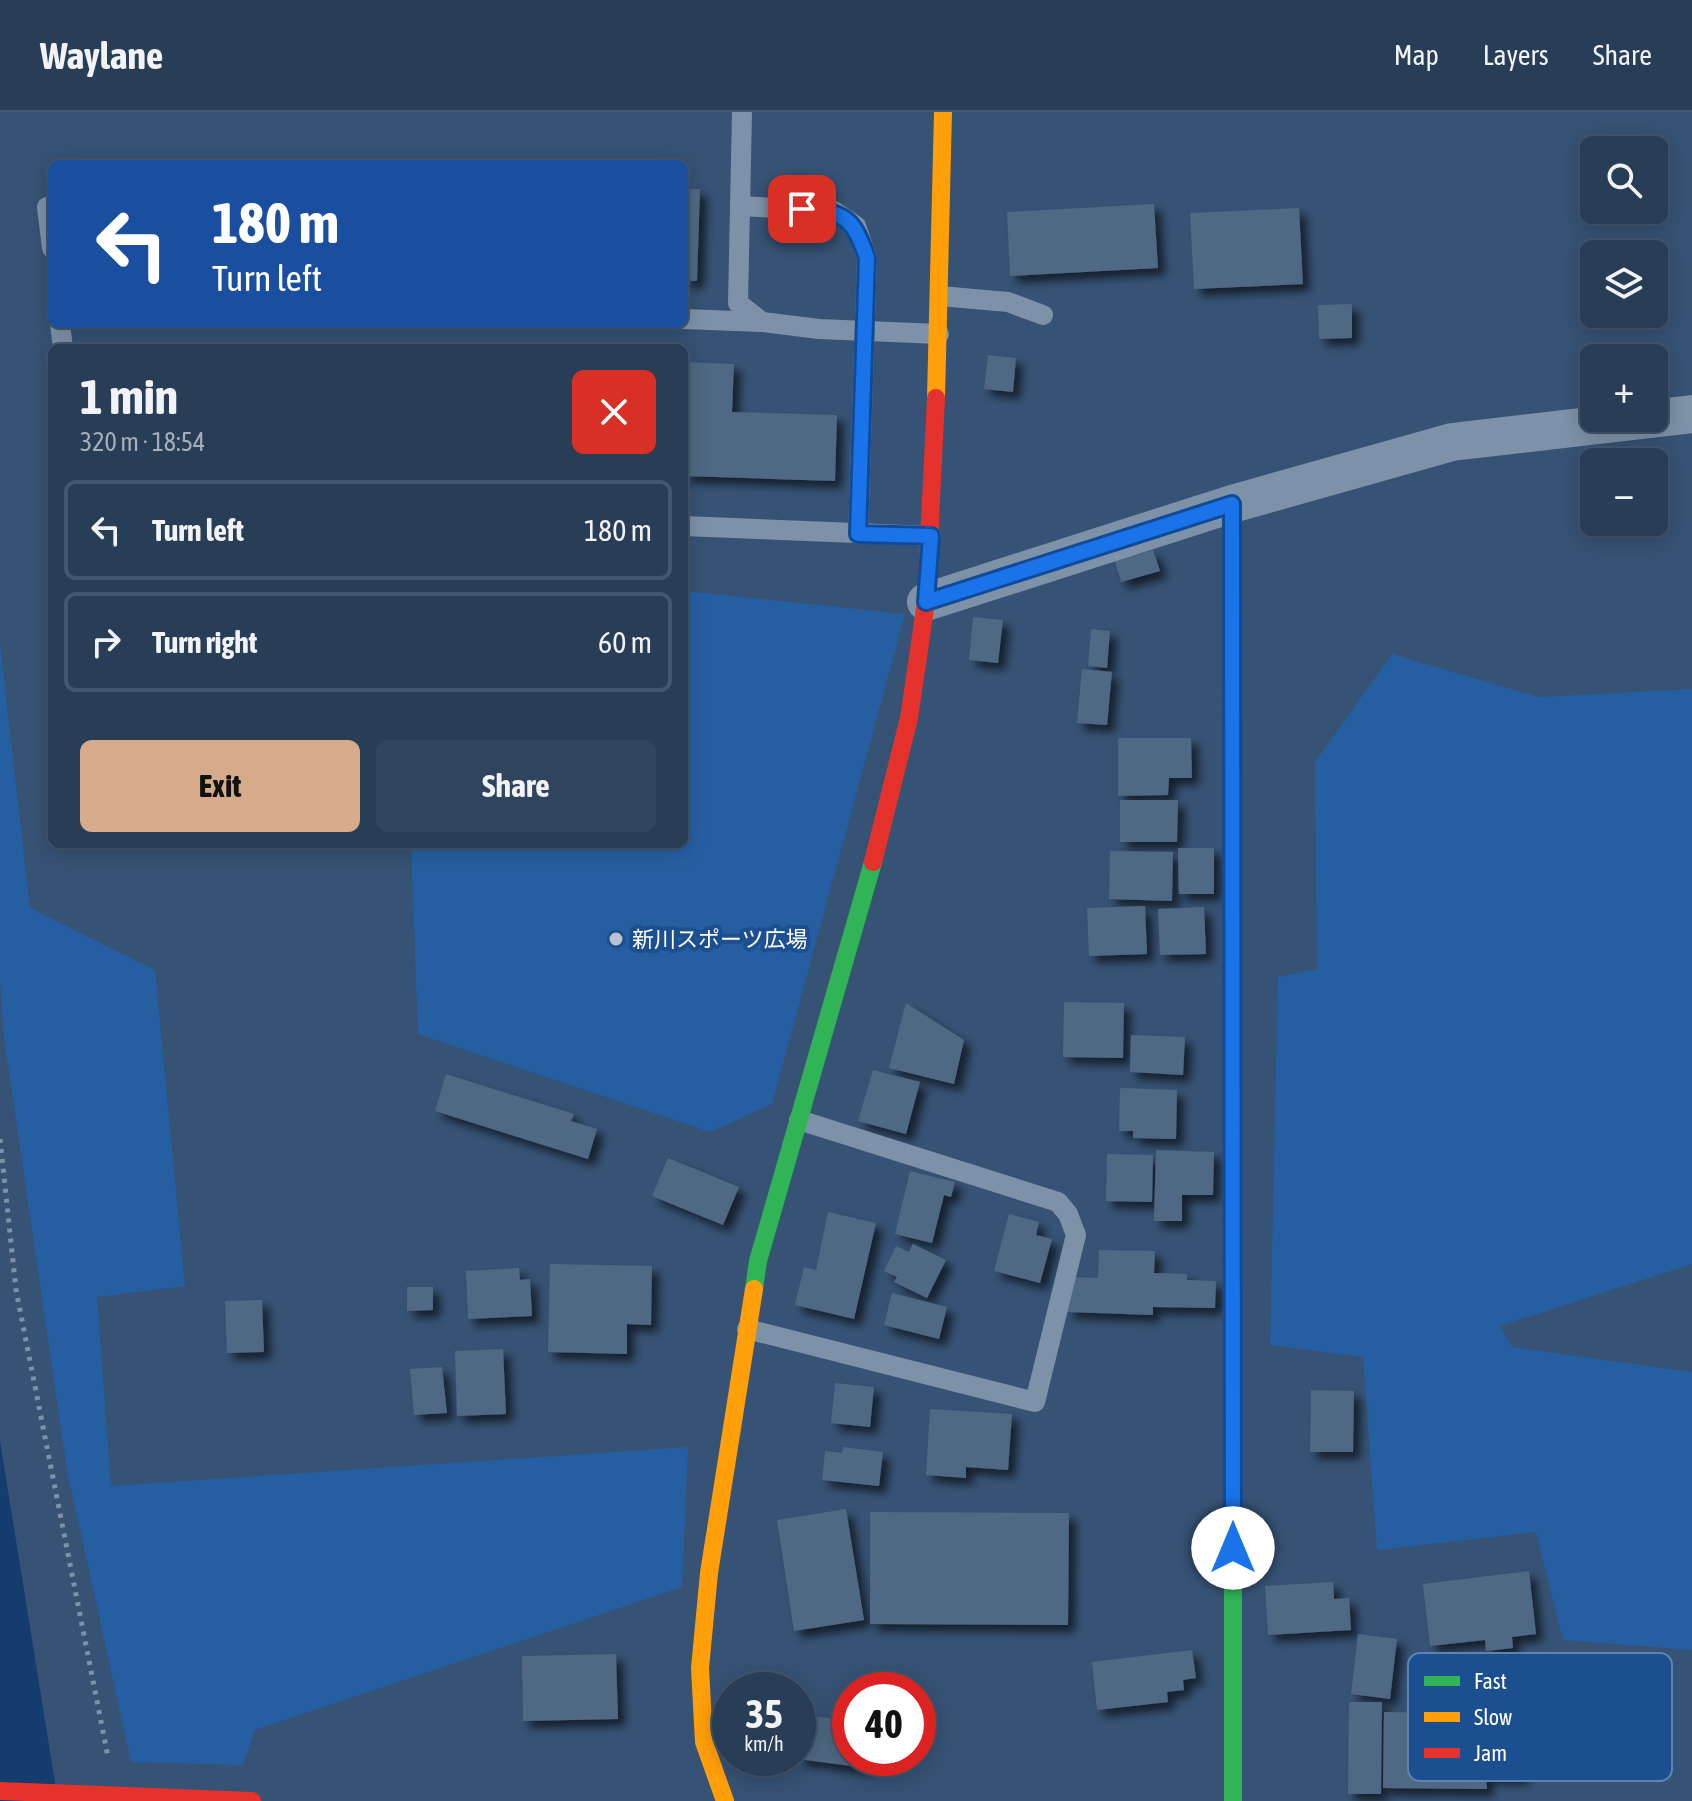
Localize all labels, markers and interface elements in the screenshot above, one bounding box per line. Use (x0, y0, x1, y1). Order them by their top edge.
text: Waylane (40, 34, 163, 77)
text: Map (1394, 39, 1439, 71)
text: Layers (1483, 39, 1549, 71)
text: Share (1593, 39, 1652, 71)
map controls (1580, 136, 1668, 536)
button: search (1580, 136, 1668, 224)
pin (768, 175, 836, 243)
icon: arrive (780, 187, 824, 231)
text: 180 m (212, 191, 339, 255)
icon: left (80, 192, 184, 296)
button: layers (1580, 240, 1668, 328)
text: Turn left (212, 257, 322, 299)
button: + (1580, 344, 1668, 432)
text: 1 min (80, 369, 178, 424)
button: close (572, 370, 656, 454)
text: 320 m · 18:54 (80, 427, 205, 457)
button: − (1580, 448, 1668, 536)
icon: left (84, 508, 128, 552)
text: Turn left (152, 513, 244, 547)
text: 180 m (584, 513, 652, 547)
icon: right (84, 620, 128, 664)
text: Turn right (152, 625, 258, 659)
text: 60 m (598, 625, 652, 659)
button: Exit (80, 740, 360, 832)
button: Share (376, 740, 656, 832)
place label: 新川スポーツ広場 (632, 926, 808, 952)
marker: 新川スポーツ広場 (607, 930, 625, 948)
position arrow (1191, 1506, 1275, 1590)
legend (1408, 1653, 1672, 1781)
text: Fast (1474, 1668, 1507, 1694)
speed limit sign: 40 (832, 1672, 936, 1776)
text: 35 (745, 1691, 783, 1736)
text: Slow (1474, 1704, 1512, 1730)
text: km/h (744, 1732, 784, 1755)
text: Jam (1474, 1740, 1507, 1766)

